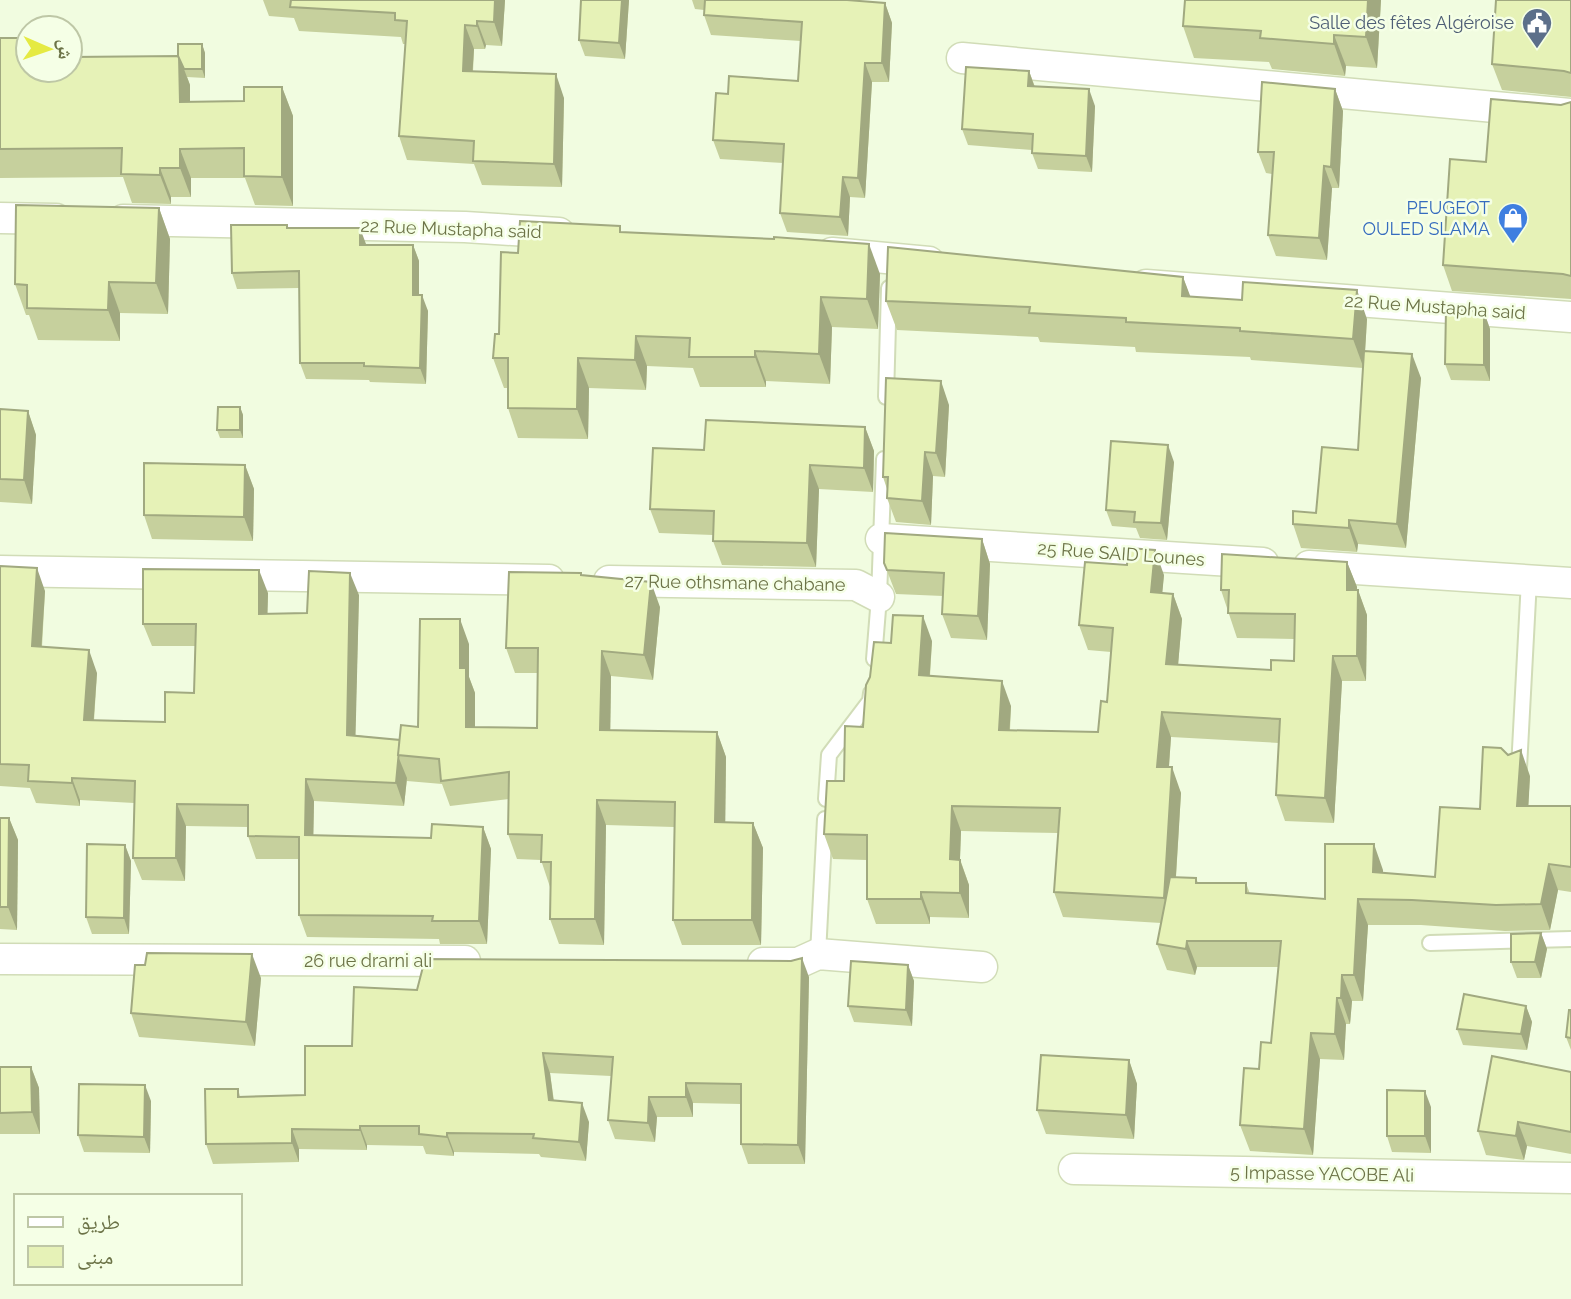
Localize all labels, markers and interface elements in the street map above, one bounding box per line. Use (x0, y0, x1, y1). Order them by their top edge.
public building icon: Salle des fêtes Algéroise (1520, 6, 1554, 50)
place label: Salle des fêtes Algéroise (1309, 12, 1514, 33)
north arrow (14, 14, 84, 84)
text: ش (54, 39, 77, 60)
place label: PEUGEOT OULED SLAMA (1362, 197, 1490, 239)
shop icon: PEUGEOT OULED SLAMA (1496, 201, 1530, 245)
street label: 22 Rue Mustapha said (360, 215, 542, 242)
street label: 22 Rue Mustapha said (1344, 290, 1526, 323)
street label: 25 Rue SAID Lounes (1037, 537, 1206, 570)
street label: 27 Rue othsmane chabane (624, 570, 846, 595)
street label: 26 rue drarni ali (304, 950, 432, 971)
street label: 5 Impasse YACOBE Ali (1230, 1161, 1414, 1186)
legend (14, 1194, 242, 1285)
text: طريق (77, 1209, 120, 1235)
text: مبنى (77, 1244, 113, 1270)

